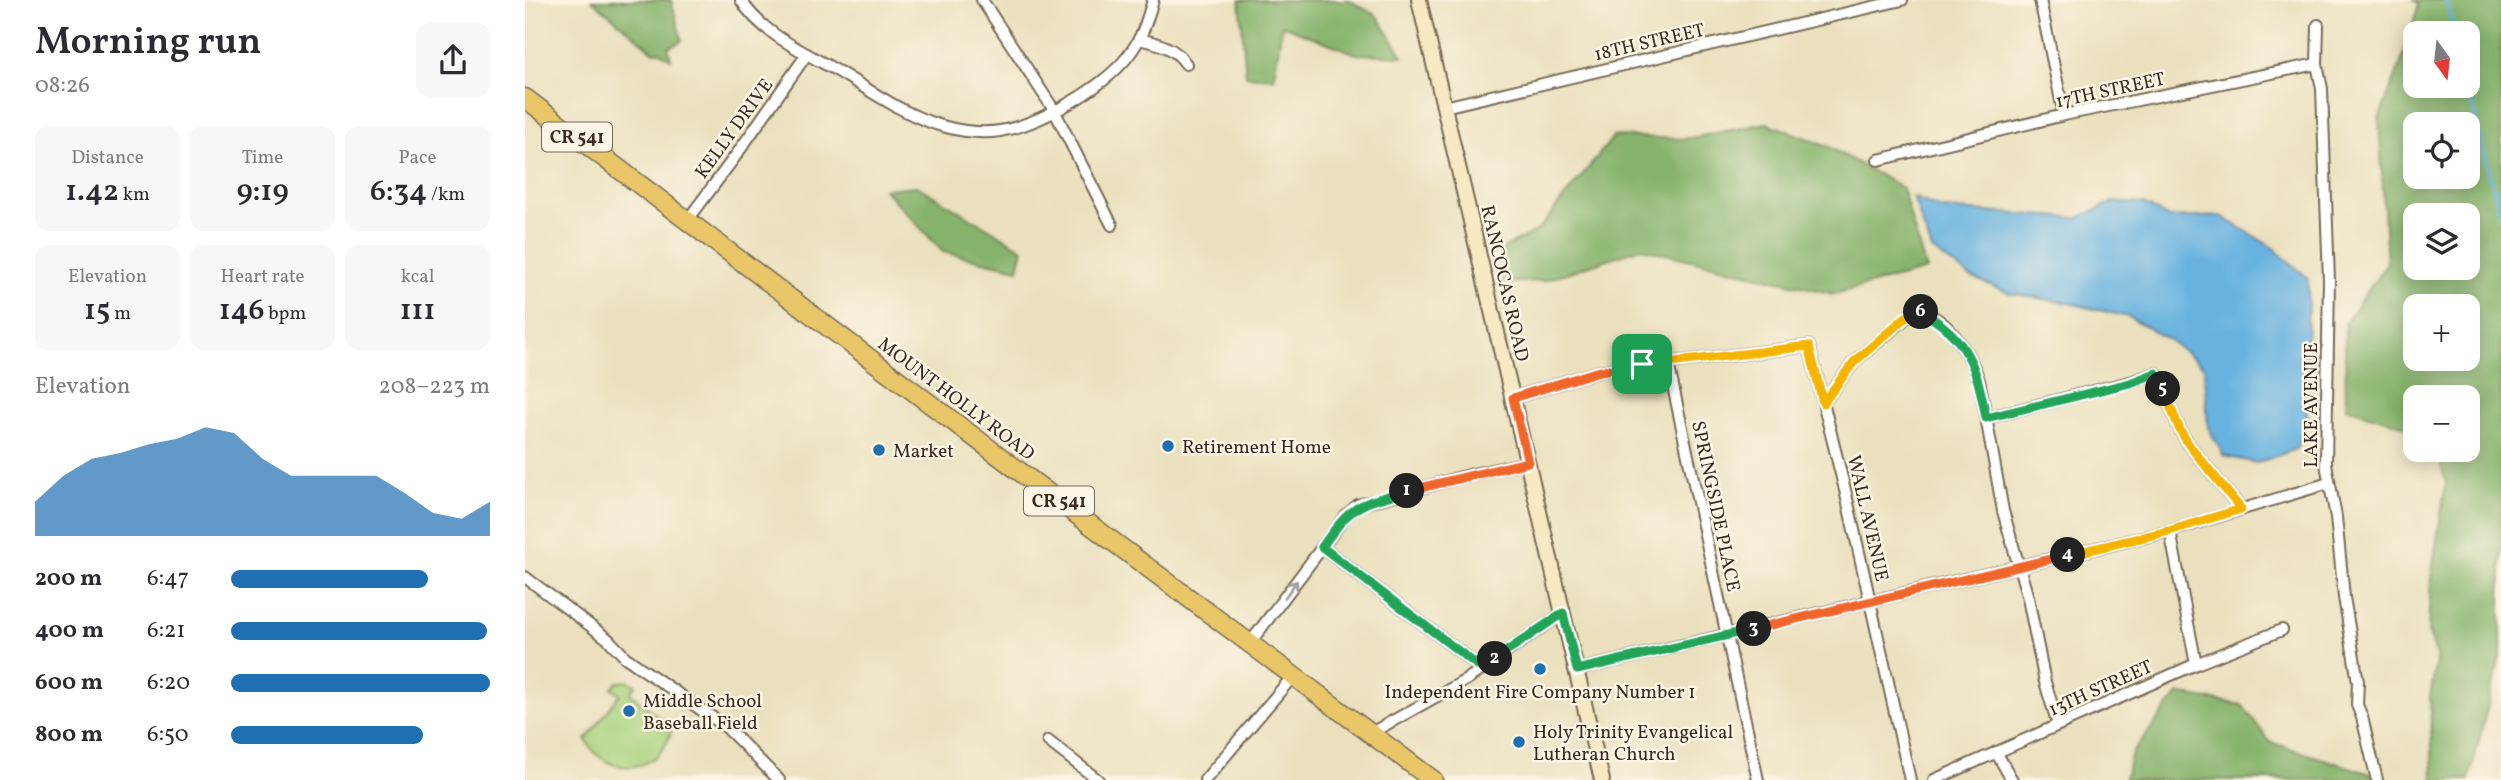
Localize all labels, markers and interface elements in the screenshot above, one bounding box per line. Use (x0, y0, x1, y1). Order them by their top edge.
text: Morning run (35, 17, 261, 70)
street label: 18TH STREET (1592, 18, 1707, 68)
north arrow (2403, 21, 2480, 98)
map controls (2403, 21, 2480, 462)
button: share (416, 23, 490, 97)
street label: 17TH STREET (2053, 67, 2168, 115)
text: 08:26 (35, 70, 90, 102)
street label: KELLY DRIVE (689, 74, 780, 185)
button: locate (2403, 112, 2480, 189)
road number: CR 541 (542, 122, 612, 152)
text: Distance (71, 145, 144, 171)
text: Time (242, 145, 283, 171)
text: Pace (398, 145, 437, 171)
text: 1.42 (65, 171, 119, 213)
text: 9:19 (236, 171, 289, 213)
text: 6:34 (370, 171, 427, 213)
text: km (119, 182, 150, 208)
text: /km (427, 182, 465, 208)
street label: RANCOCAS ROAD (1473, 203, 1535, 364)
button: layers (2403, 203, 2480, 280)
text: Elevation (68, 264, 147, 290)
text: Heart rate (221, 264, 304, 290)
text: kcal (401, 264, 434, 290)
text: 15 (84, 290, 110, 332)
text: 146 (219, 290, 264, 332)
text: 111 (400, 290, 435, 332)
pin: 6 (1903, 294, 1939, 330)
button: + (2403, 294, 2480, 371)
text: 6 (1915, 298, 1926, 324)
text: m (110, 301, 131, 327)
text: bpm (264, 301, 306, 327)
street label: MOUNT HOLLY ROAD (872, 332, 1040, 467)
pin (1612, 334, 1672, 394)
street label: LAKE AVENUE (2299, 342, 2325, 468)
icon: arrive (1623, 345, 1661, 383)
text: Elevation (35, 371, 131, 403)
text: 208–223 m (379, 371, 490, 403)
pin: 5 (2145, 372, 2181, 406)
text: 5 (2158, 375, 2167, 401)
button: − (2403, 385, 2480, 462)
street label: SPRINGSIDE PLACE (1684, 419, 1746, 594)
place label: Retirement Home (1182, 435, 1331, 461)
marker: Retirement Home (1160, 438, 1176, 454)
place label: Market (893, 439, 954, 465)
marker: Market (871, 442, 887, 458)
street label: WALL AVENUE (1840, 453, 1894, 584)
pin: 1 (1389, 474, 1425, 508)
text: 1 (1403, 477, 1410, 503)
road number: CR 541 (1024, 486, 1094, 516)
pin: 4 (2051, 538, 2085, 572)
text: 4 (2062, 541, 2073, 567)
text: 200 m (35, 563, 102, 595)
text: 6:47 (147, 563, 189, 595)
one-way arrow (1283, 579, 1298, 598)
pin: 3 (1737, 612, 1771, 646)
text: 400 m (35, 615, 104, 647)
text: 6:21 (147, 615, 185, 647)
text: 3 (1749, 615, 1758, 641)
pin: 2 (1478, 642, 1513, 676)
text: 2 (1490, 645, 1499, 671)
street label: 13TH STREET (2045, 654, 2157, 723)
marker: Independent Fire Company Number 1 (1532, 661, 1548, 677)
text: 600 m (35, 667, 103, 699)
text: 6:20 (147, 667, 190, 699)
place label: Independent Fire Company Number 1 (1384, 680, 1696, 706)
place label: Middle School Baseball Field (643, 689, 762, 737)
marker: Middle School Baseball Field (621, 703, 637, 719)
text: 800 m (35, 719, 103, 751)
text: 6:50 (147, 719, 189, 751)
place label: Holy Trinity Evangelical Lutheran Church (1533, 720, 1733, 768)
marker: Holy Trinity Evangelical Lutheran Church (1511, 734, 1527, 750)

